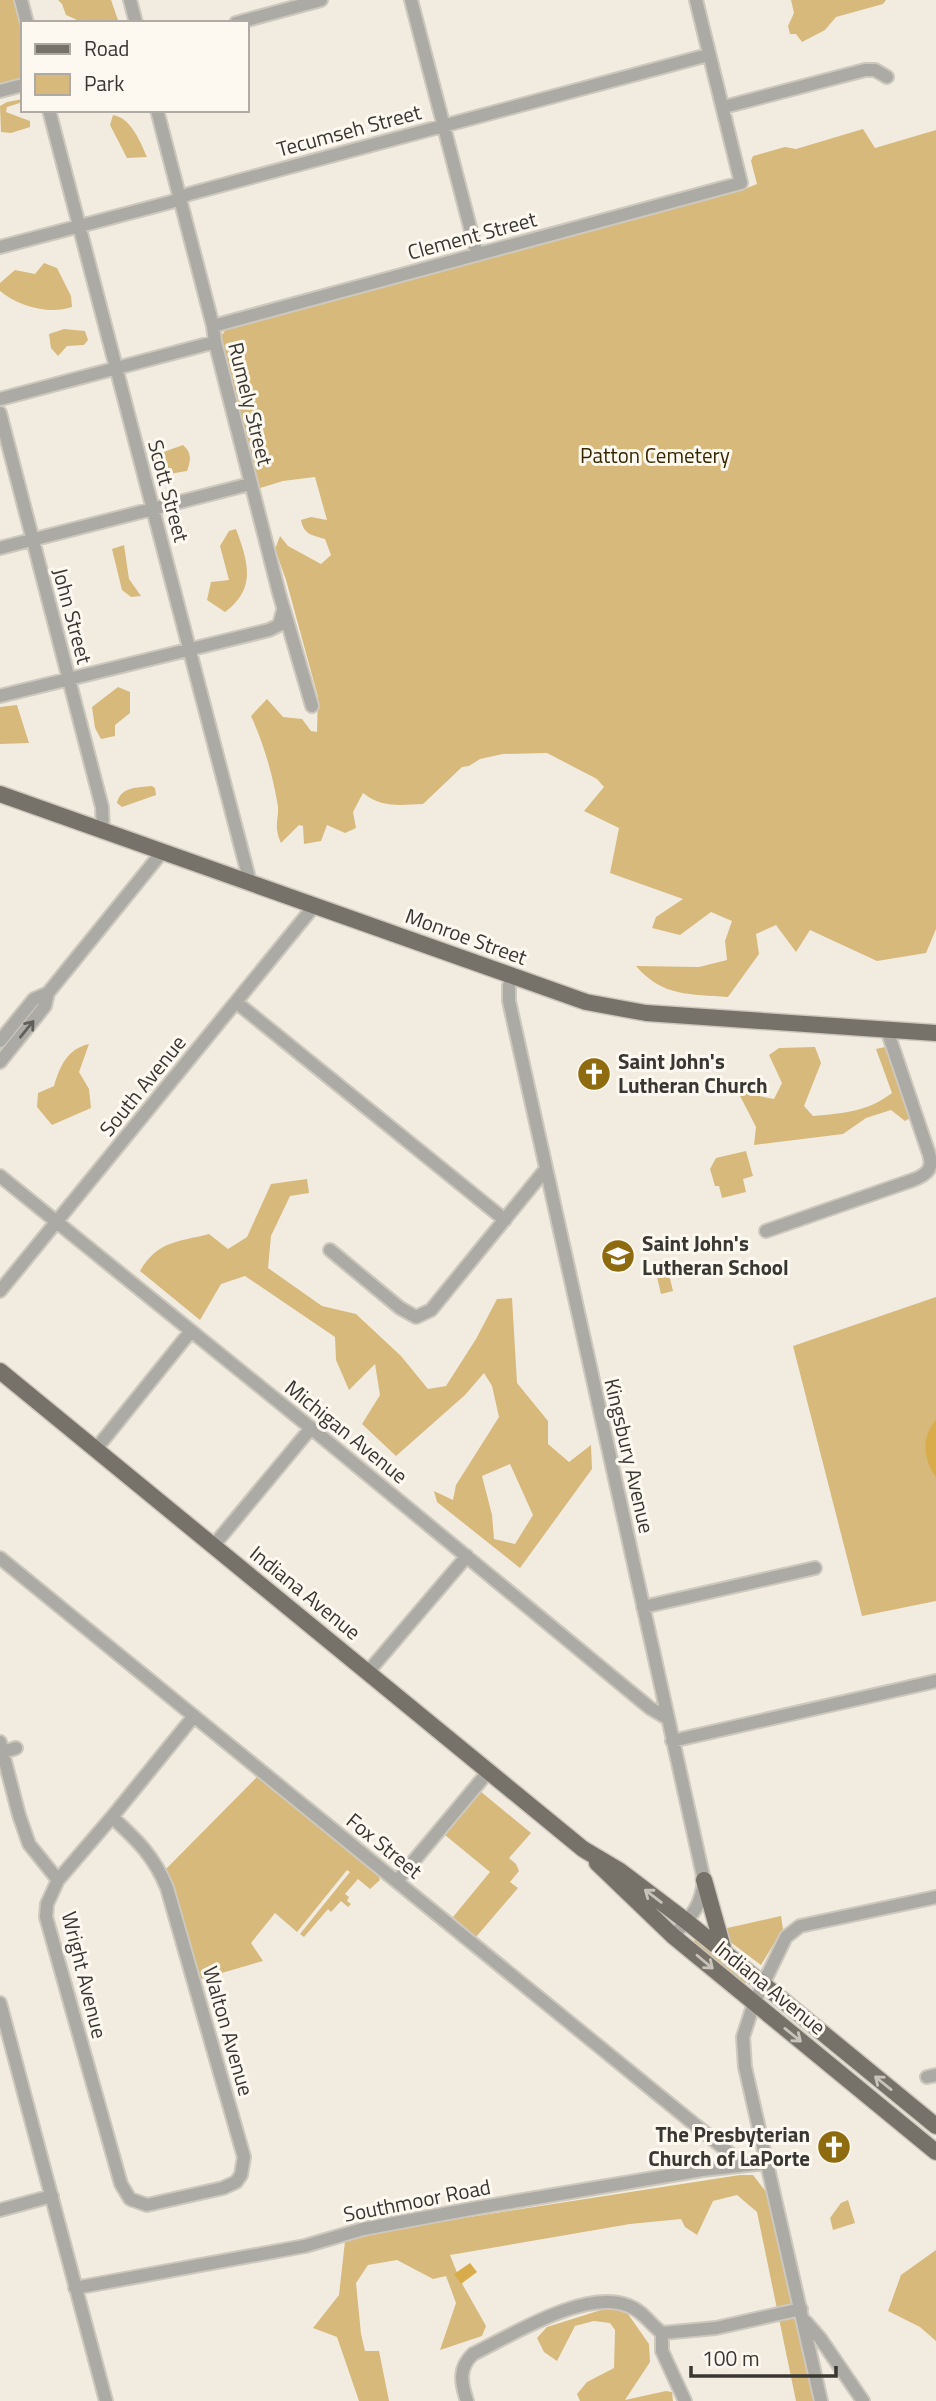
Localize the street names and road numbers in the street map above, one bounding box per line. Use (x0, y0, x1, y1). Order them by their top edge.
street label: Tecumseh Street (273, 95, 425, 165)
street label: Clement Street (404, 202, 540, 268)
street label: Rumely Street (220, 339, 282, 469)
street label: Scott Street (140, 436, 198, 546)
street label: John Street (45, 564, 101, 668)
street label: Monroe Street (401, 899, 532, 973)
street label: South Avenue (91, 1028, 193, 1143)
street label: Michigan Avenue (278, 1372, 415, 1491)
street label: Kingsbury Avenue (597, 1375, 663, 1537)
street label: Indiana Avenue (243, 1537, 368, 1647)
street label: Fox Street (340, 1805, 430, 1886)
street label: Wright Avenue (54, 1908, 116, 2042)
street label: Indiana Avenue (708, 1932, 833, 2042)
street label: Walton Avenue (195, 1962, 263, 2099)
street label: Southmoor Road (340, 2170, 493, 2230)

